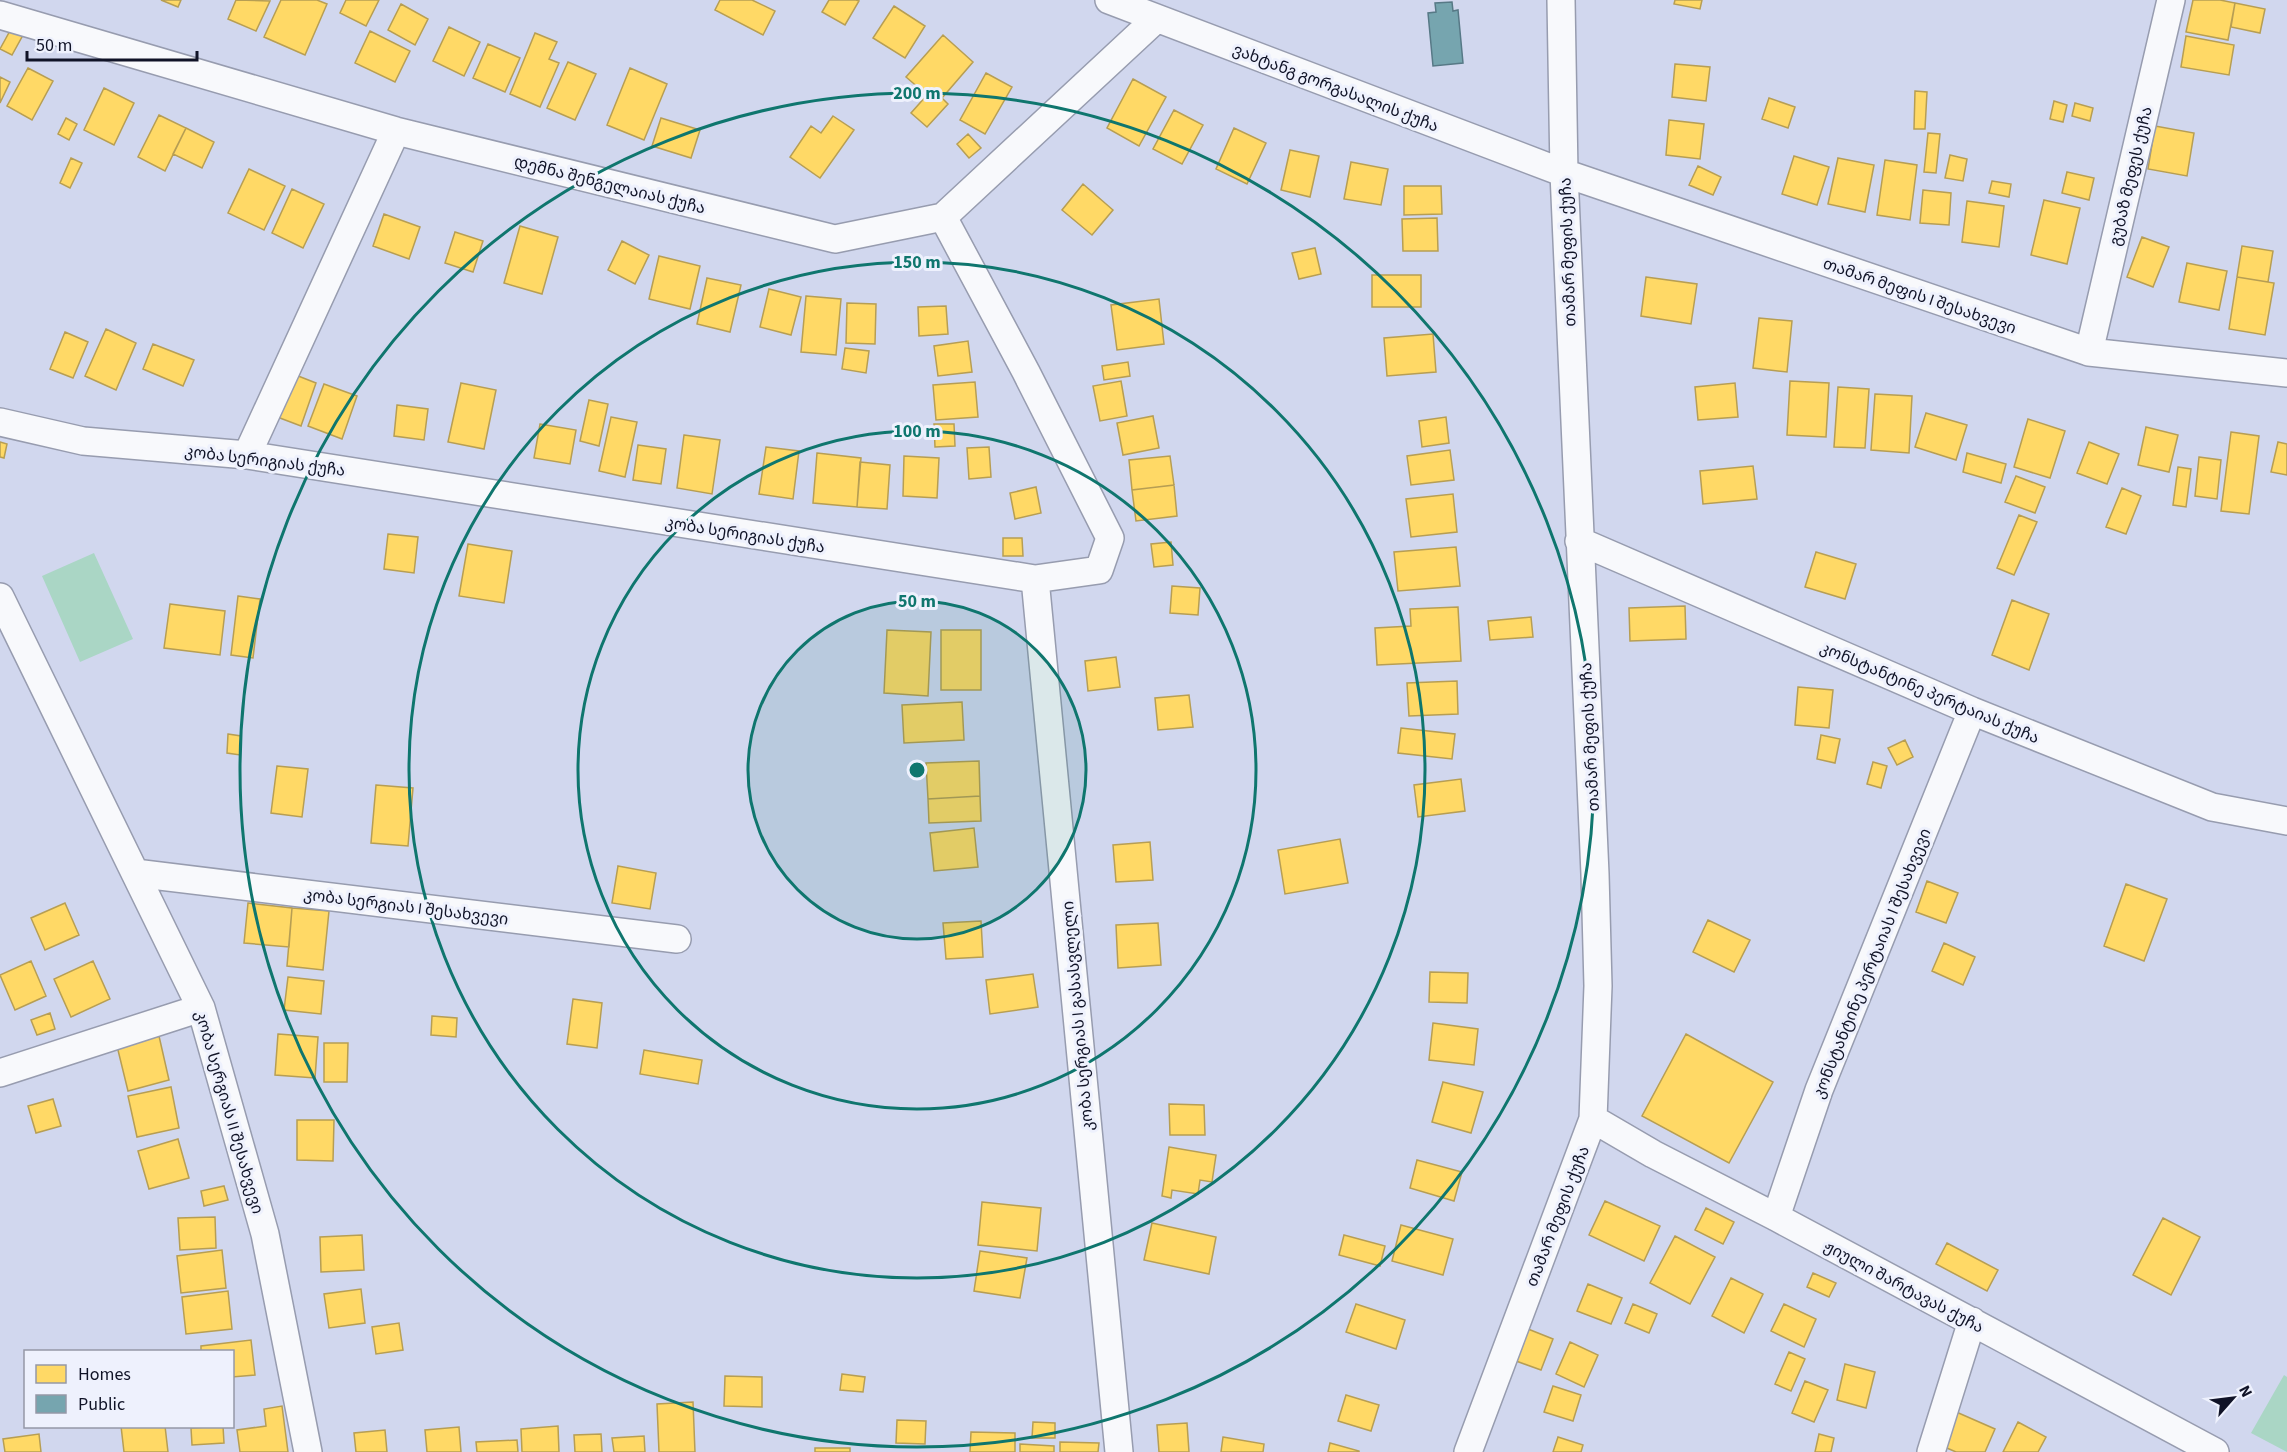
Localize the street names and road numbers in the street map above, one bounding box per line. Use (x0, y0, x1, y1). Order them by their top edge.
street label: ვახტანგ გორგასალის ქუჩა (1230, 38, 1442, 137)
street label: გუბაზ მეფეს ქუჩა (2104, 104, 2158, 248)
street label: დემნა შენგელაიას ქუჩა (512, 151, 708, 219)
street label: თამარ მეფის ქუჩა (1554, 177, 1582, 327)
street label: თამარ მეფის I შესახვევი (1820, 253, 2019, 339)
street label: კობა სერიგიას ქუჩა (183, 440, 346, 482)
street label: კობა სერიგიას ქუჩა (663, 511, 826, 558)
street label: კონსტანტინე პერტაიას ქუჩა (1817, 637, 2043, 749)
street label: თამარ მეფის ქუჩა (1575, 662, 1605, 812)
street label: კონსტანტინე პერტაიას I შესახვევი (1807, 825, 1936, 1102)
street label: კობა სერგიას I შესახვევი (302, 884, 510, 930)
street label: კობა სერგიას I გასასვლელი (1057, 900, 1099, 1132)
street label: კობა სერგიას II შესახვევი (189, 1008, 269, 1216)
street label: თამარ მეფის ქუჩა (1521, 1143, 1595, 1290)
street label: ჟიული შარტავას ქუჩა (1820, 1235, 1987, 1338)

